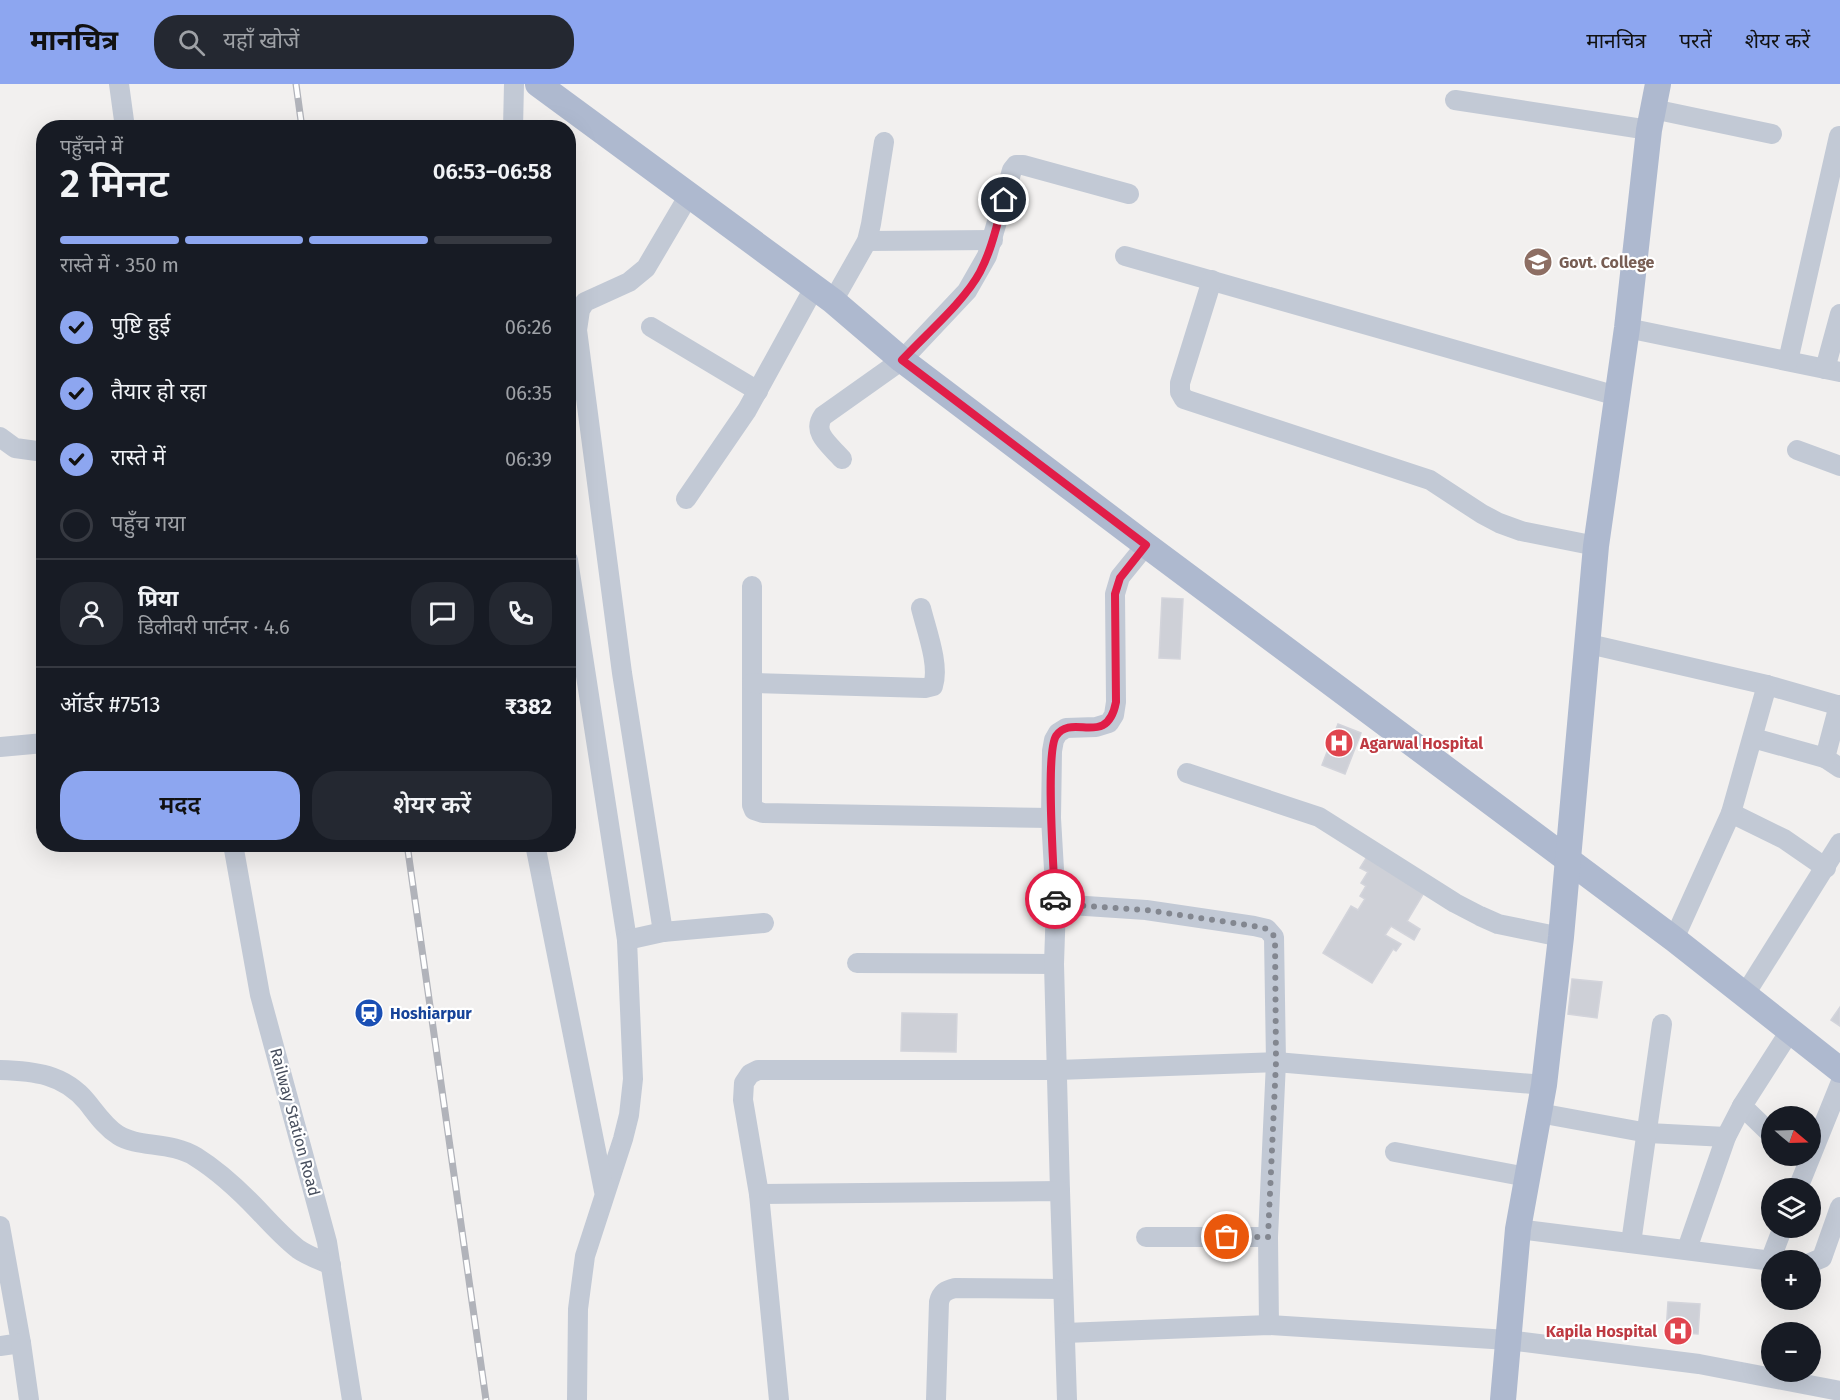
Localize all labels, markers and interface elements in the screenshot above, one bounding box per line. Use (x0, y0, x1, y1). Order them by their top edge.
search box (154, 15, 574, 69)
text: मानचित्र (30, 24, 118, 57)
icon: search (175, 26, 208, 59)
text: यहाँ खोजें (223, 27, 299, 54)
text: मानचित्र (1586, 28, 1646, 54)
text: परतें (1679, 28, 1712, 54)
text: शेयर करें (1745, 28, 1810, 54)
text: पहुँचने में (60, 135, 123, 159)
text: 06:53–06:58 (433, 158, 552, 185)
text: 2 मिनट (60, 161, 169, 207)
pin (978, 174, 1029, 225)
icon: home (987, 183, 1020, 216)
school or university icon: Govt. College (1522, 246, 1554, 278)
text: रास्ते में · 350 m (60, 253, 179, 277)
place label: Govt. College (1559, 253, 1655, 272)
icon: check (60, 311, 93, 344)
text: पुष्टि हुई (111, 312, 170, 339)
text: 06:26 (505, 315, 552, 339)
icon: check (60, 377, 93, 410)
text: तैयार हो रहा (111, 378, 206, 405)
text: 06:35 (505, 381, 552, 405)
icon: check (60, 443, 93, 476)
text: रास्ते में (111, 444, 166, 471)
text: 06:39 (505, 447, 552, 471)
text: पहुँच गया (111, 510, 186, 537)
button: person (60, 582, 123, 645)
button: chat (411, 582, 474, 645)
button: phone (489, 582, 552, 645)
text: प्रिया (138, 585, 178, 612)
text: डिलीवरी पार्टनर · 4.6 (138, 615, 290, 639)
text: ऑर्डर #7513 (60, 691, 160, 718)
text: ₹382 (505, 693, 552, 720)
hospital icon: Agarwal Hospital (1323, 727, 1355, 759)
place label: Agarwal Hospital (1359, 734, 1483, 753)
button: मदद (60, 771, 300, 840)
button: शेयर करें (312, 771, 552, 840)
courier (1025, 869, 1085, 929)
icon: car (1039, 883, 1072, 916)
station icon: Hoshiarpur (353, 997, 385, 1029)
place label: Hoshiarpur (390, 1004, 472, 1023)
street label: Railway Station Road (266, 1046, 324, 1198)
north arrow (1761, 1106, 1821, 1166)
map controls (1761, 1106, 1821, 1382)
button: layers (1761, 1178, 1821, 1238)
pin (1201, 1211, 1252, 1262)
icon: bag (1210, 1220, 1243, 1253)
button: + (1761, 1250, 1821, 1310)
hospital icon: Kapila Hospital (1662, 1315, 1694, 1347)
place label: Kapila Hospital (1546, 1322, 1657, 1341)
button: − (1761, 1322, 1821, 1382)

